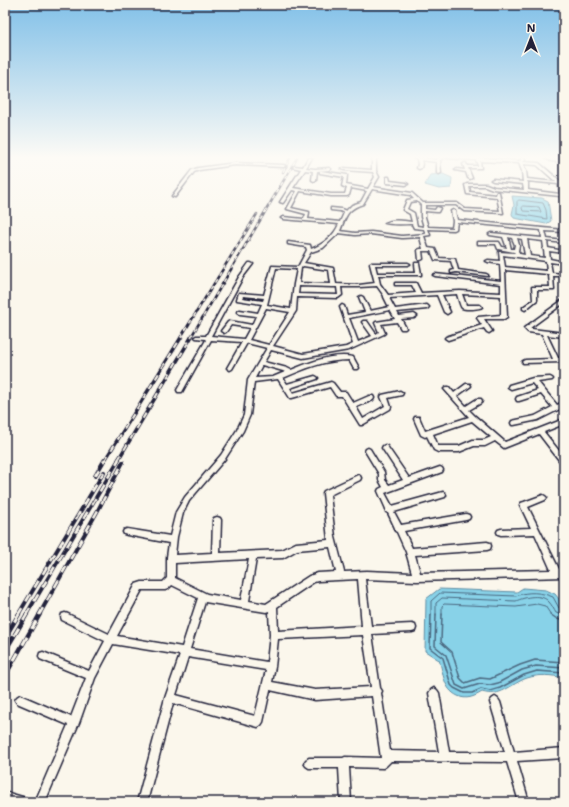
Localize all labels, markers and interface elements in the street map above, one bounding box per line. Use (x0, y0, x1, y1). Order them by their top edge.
north arrow (511, 18, 551, 58)
text: N (527, 21, 536, 36)

